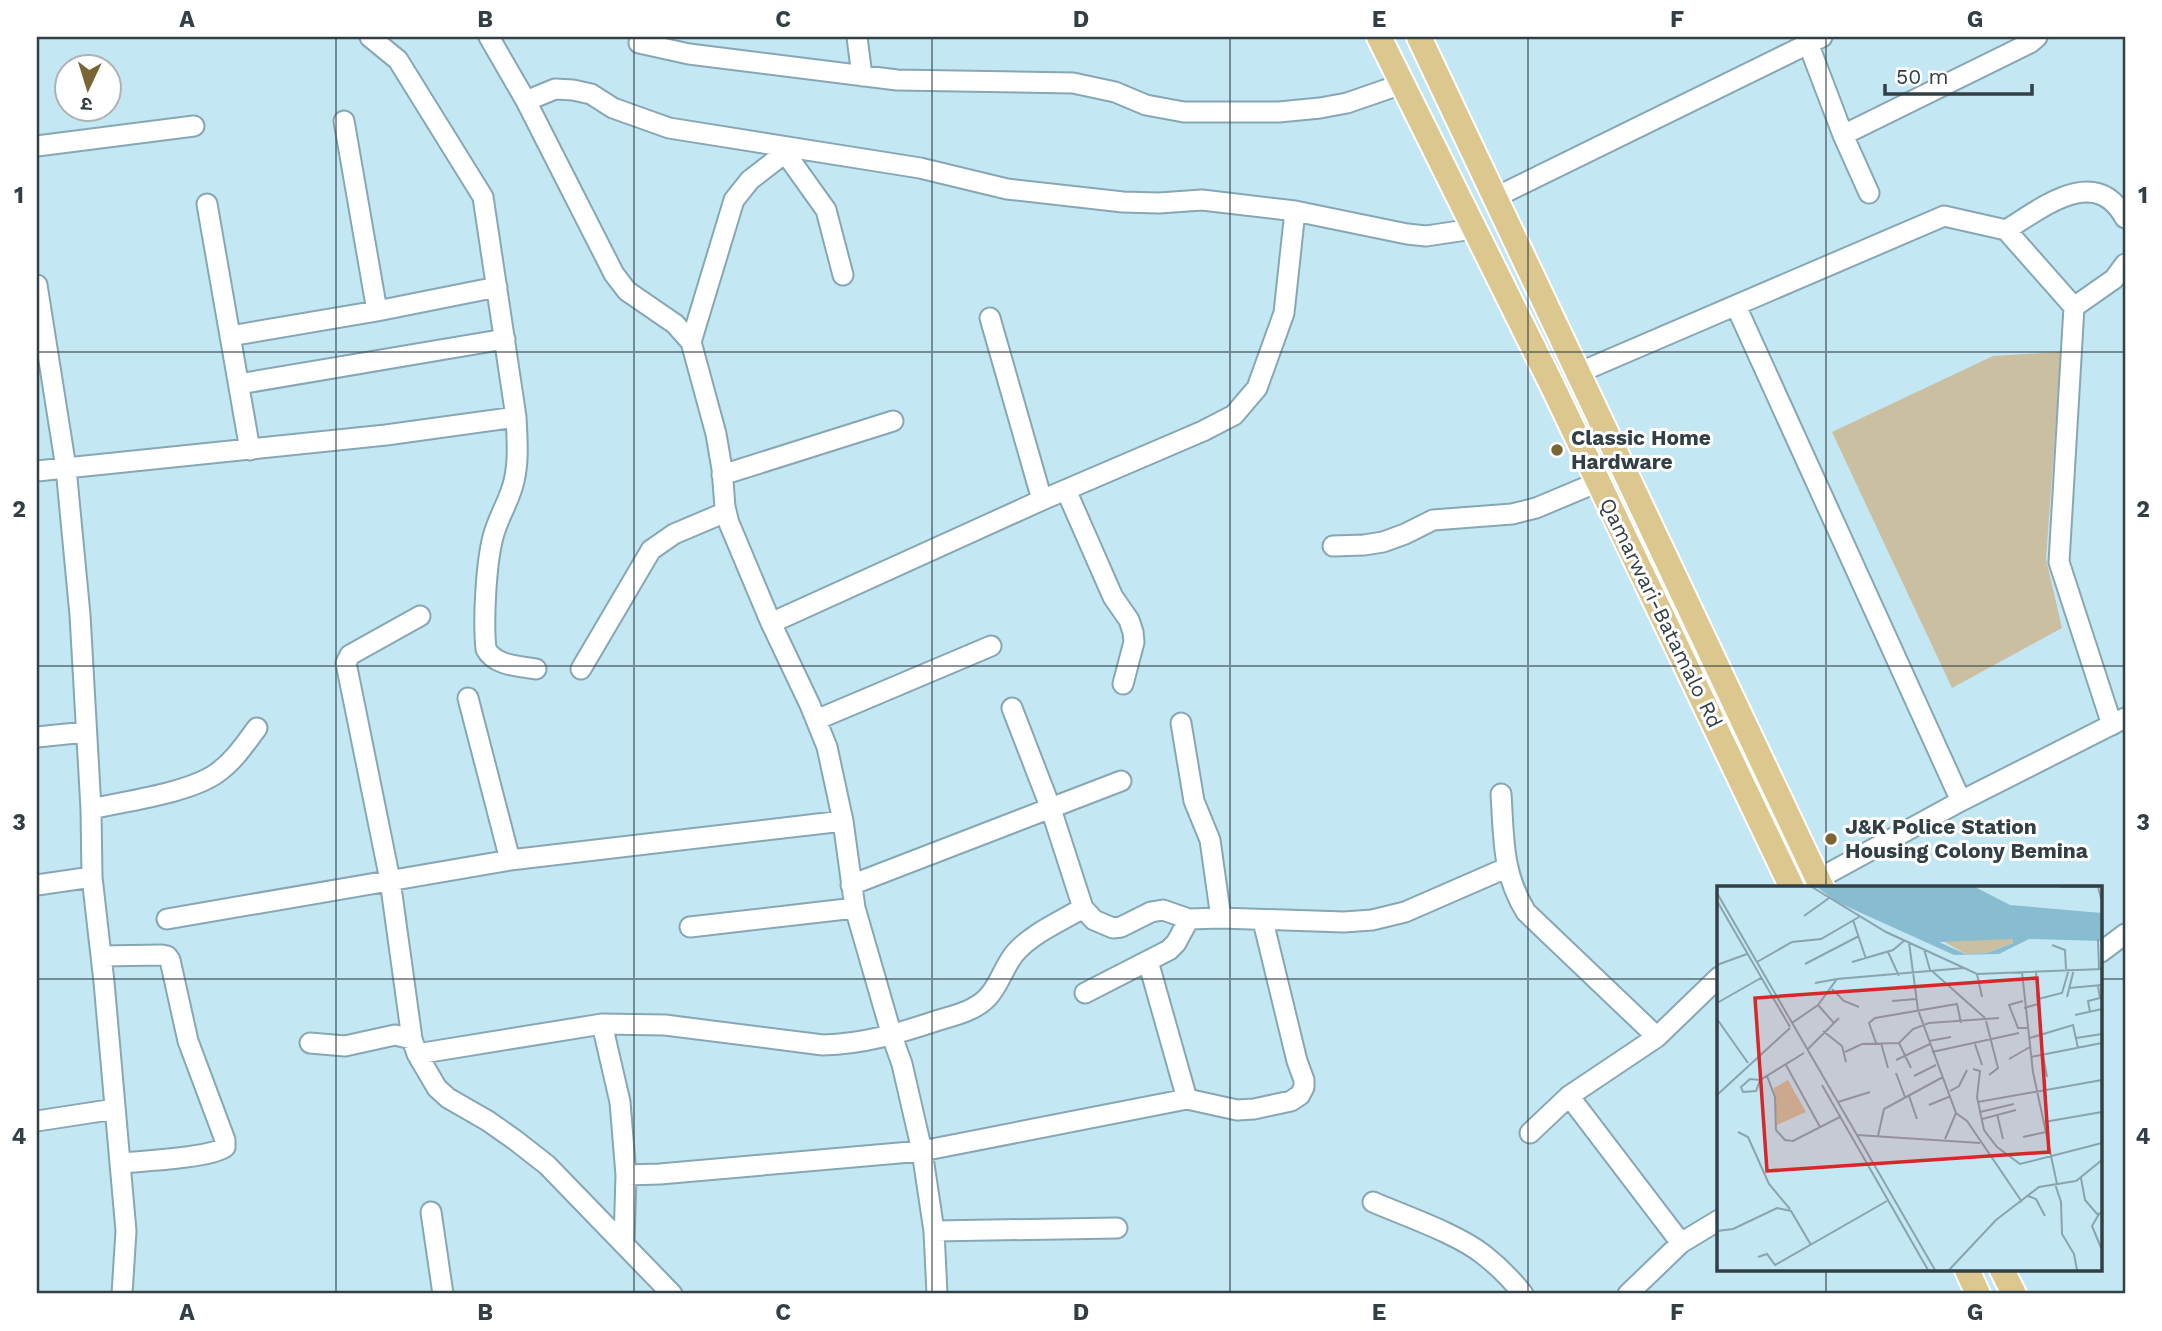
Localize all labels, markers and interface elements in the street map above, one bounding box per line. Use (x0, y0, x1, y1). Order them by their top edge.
text: A (179, 6, 195, 33)
text: B (477, 6, 493, 33)
text: C (775, 6, 791, 33)
text: D (1073, 6, 1089, 33)
text: E (1372, 6, 1386, 33)
text: F (1670, 6, 1684, 33)
text: G (1967, 6, 1983, 33)
north arrow (52, 52, 122, 122)
scale bar (1885, 52, 2032, 96)
text: 50 m (1896, 64, 1948, 89)
text: उ (80, 93, 93, 116)
text: 1 (14, 182, 24, 209)
text: 1 (2138, 182, 2148, 209)
place label: Classic Home Hardware (1571, 425, 1711, 474)
marker: Classic Home Hardware (1549, 442, 1565, 458)
street label: Qamarwari-Batamalo Rd (1595, 494, 1728, 732)
text: 2 (12, 496, 26, 523)
text: 2 (2136, 496, 2150, 523)
text: 3 (12, 809, 26, 836)
text: 3 (2136, 809, 2150, 836)
place label: J&K Police Station Housing Colony Bemina (1845, 814, 2089, 863)
marker: J&K Police Station Housing Colony Bemina (1823, 831, 1839, 847)
inset map (1717, 886, 2102, 1272)
text: 4 (12, 1123, 27, 1150)
text: 4 (2136, 1123, 2151, 1150)
text: A (179, 1299, 195, 1326)
text: B (477, 1299, 493, 1326)
text: C (775, 1299, 791, 1326)
text: D (1073, 1299, 1089, 1326)
text: E (1372, 1299, 1386, 1326)
text: F (1670, 1299, 1684, 1326)
text: G (1967, 1299, 1983, 1326)

